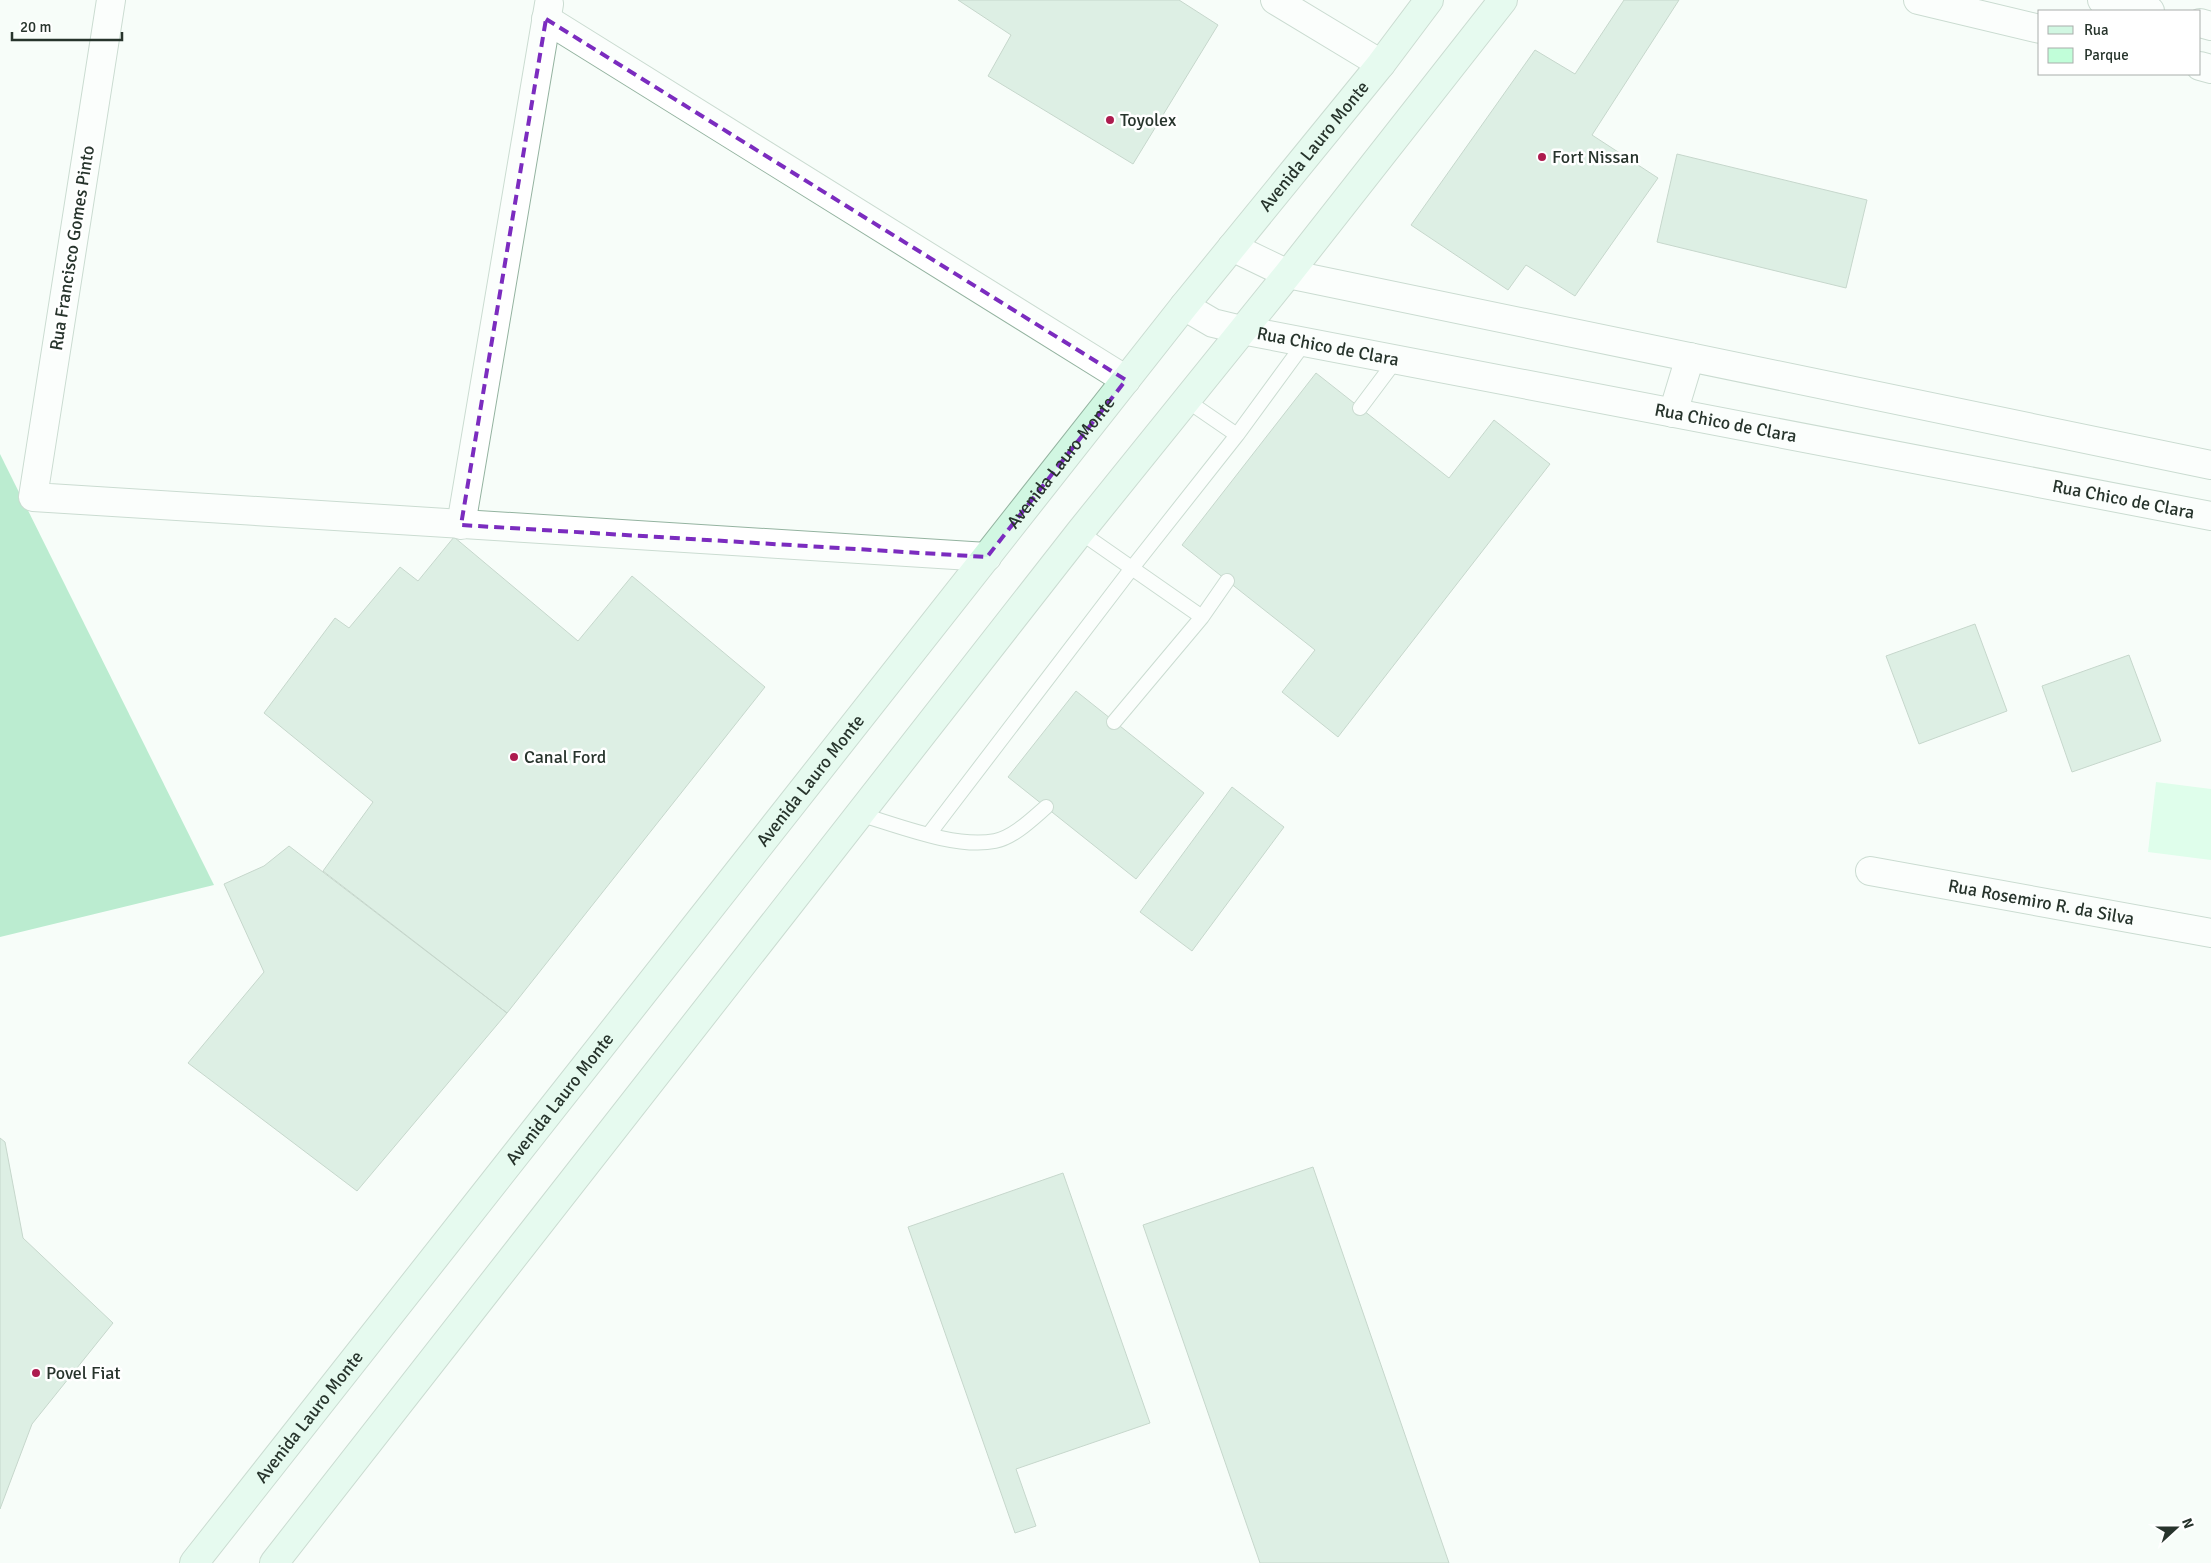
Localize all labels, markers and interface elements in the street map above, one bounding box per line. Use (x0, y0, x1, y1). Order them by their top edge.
scale bar (12, 10, 122, 42)
legend (2038, 10, 2201, 75)
text: 20 m (20, 18, 51, 36)
text: Rua (2084, 21, 2109, 39)
text: Parque (2084, 46, 2129, 64)
street label: Avenida Lauro Monte (1254, 77, 1374, 216)
place label: Toyolex (1120, 109, 1177, 131)
marker: Toyolex (1104, 114, 1116, 126)
street label: Rua Francisco Gomes Pinto (45, 144, 99, 352)
place label: Fort Nissan (1552, 146, 1639, 168)
marker: Fort Nissan (1536, 151, 1548, 163)
street label: Rua Chico de Clara (1255, 322, 1401, 371)
street label: Avenida Lauro Monte (1002, 392, 1120, 533)
street label: Rua Chico de Clara (1653, 398, 1799, 447)
street label: Rua Chico de Clara (2051, 475, 2196, 524)
street label: Avenida Lauro Monte (752, 710, 869, 851)
place label: Canal Ford (524, 746, 606, 768)
marker: Canal Ford (508, 751, 520, 763)
street label: Rua Rosemiro R. da Silva (1946, 874, 2136, 930)
street label: Avenida Lauro Monte (501, 1028, 618, 1169)
street label: Avenida Lauro Monte (250, 1346, 368, 1487)
place label: Povel Fiat (46, 1362, 121, 1384)
marker: Povel Fiat (30, 1367, 42, 1379)
north arrow (2151, 1503, 2201, 1553)
text: N (2178, 1516, 2197, 1531)

